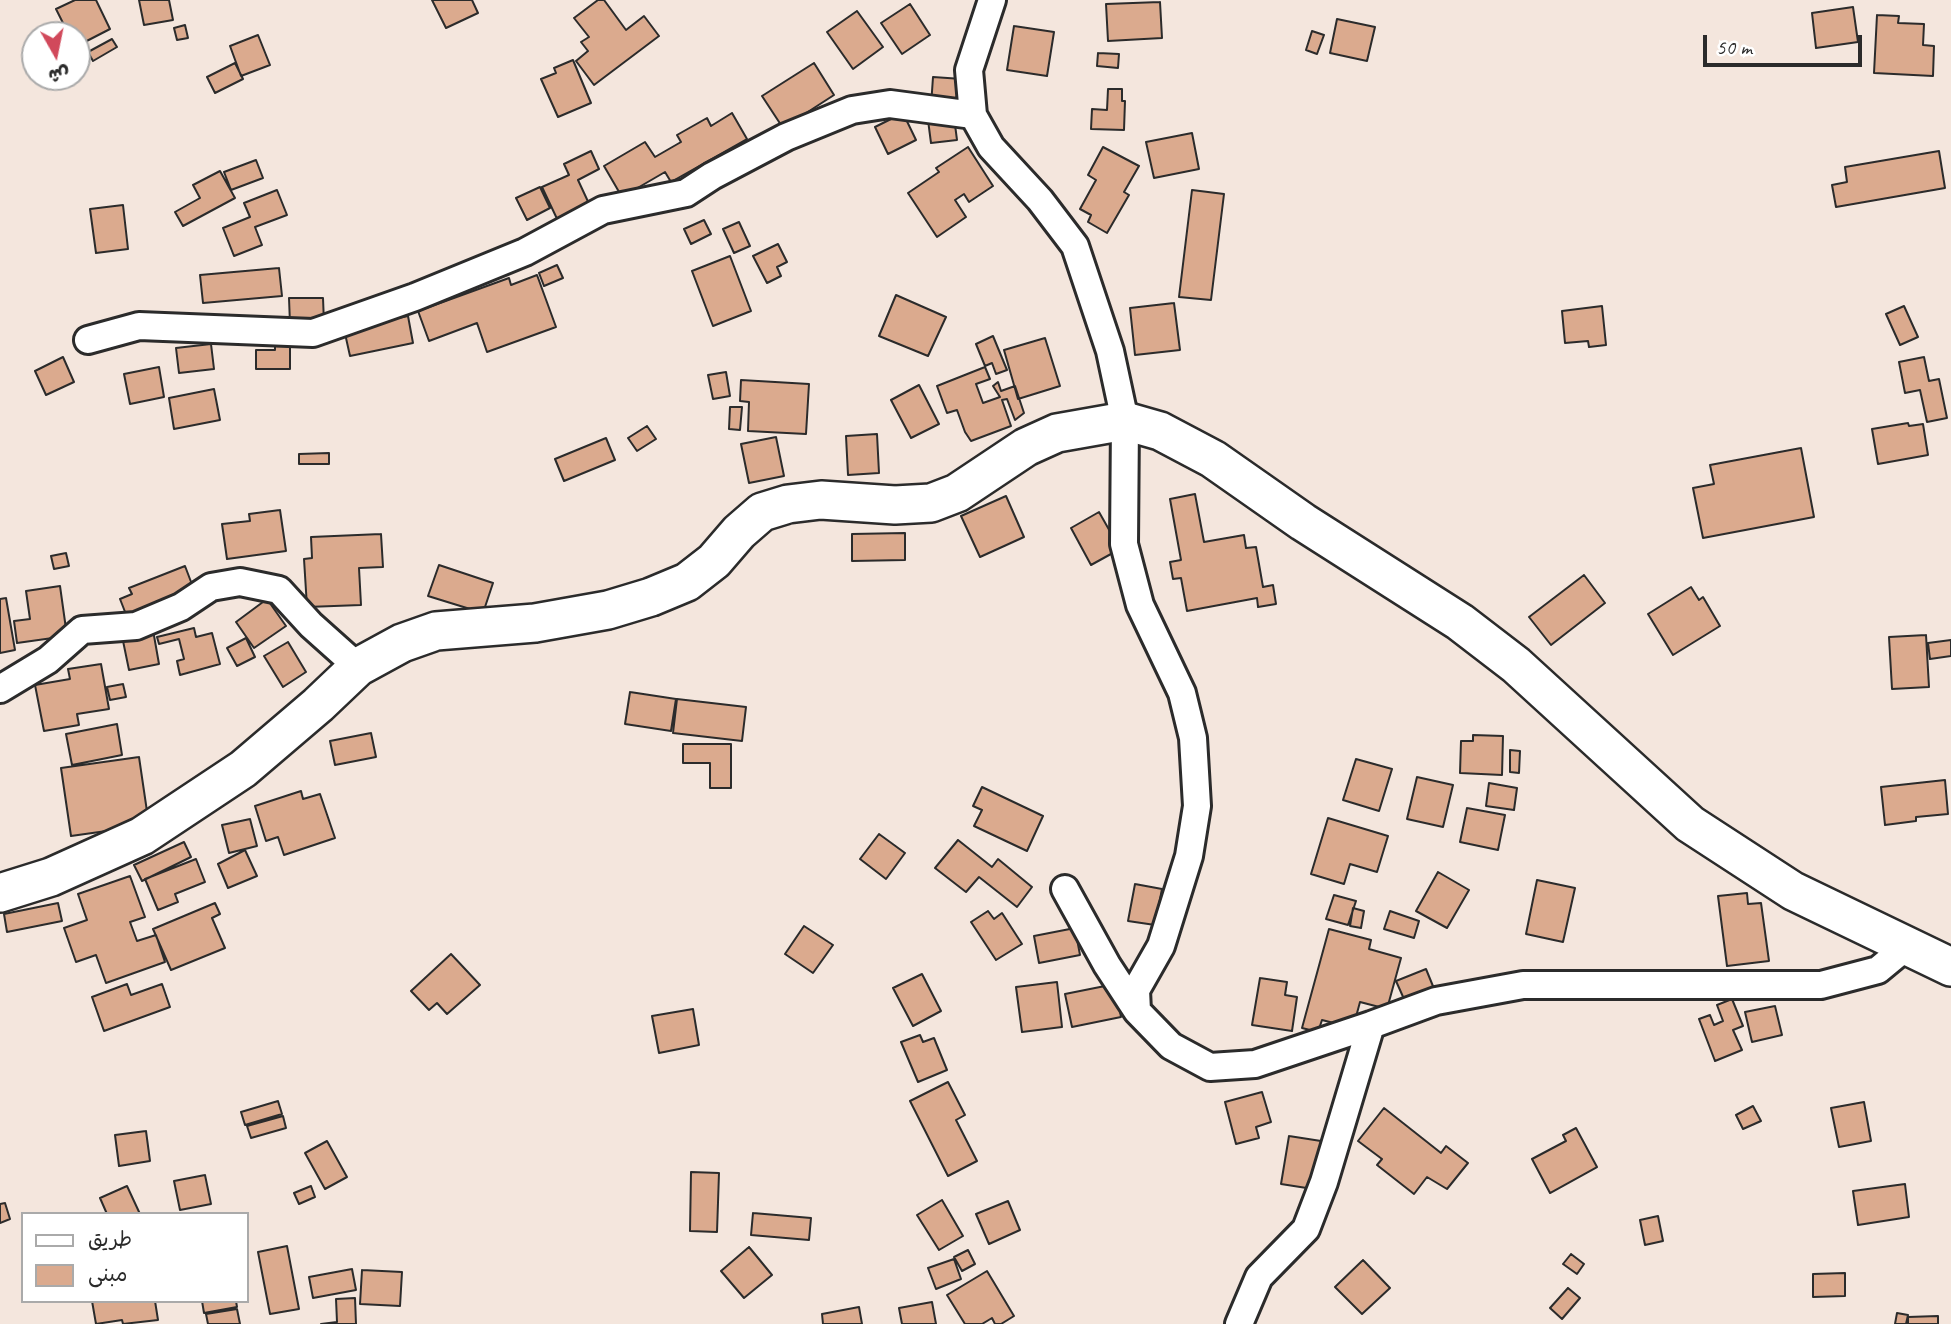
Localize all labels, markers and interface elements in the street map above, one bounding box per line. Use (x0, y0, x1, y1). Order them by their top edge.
north arrow (21, 21, 91, 91)
scale bar (1706, 21, 1865, 65)
text: 50 m (1716, 34, 1752, 60)
text: ش (47, 61, 71, 88)
legend (21, 1212, 248, 1303)
text: طريق (88, 1226, 132, 1252)
text: مبنى (88, 1261, 127, 1287)

